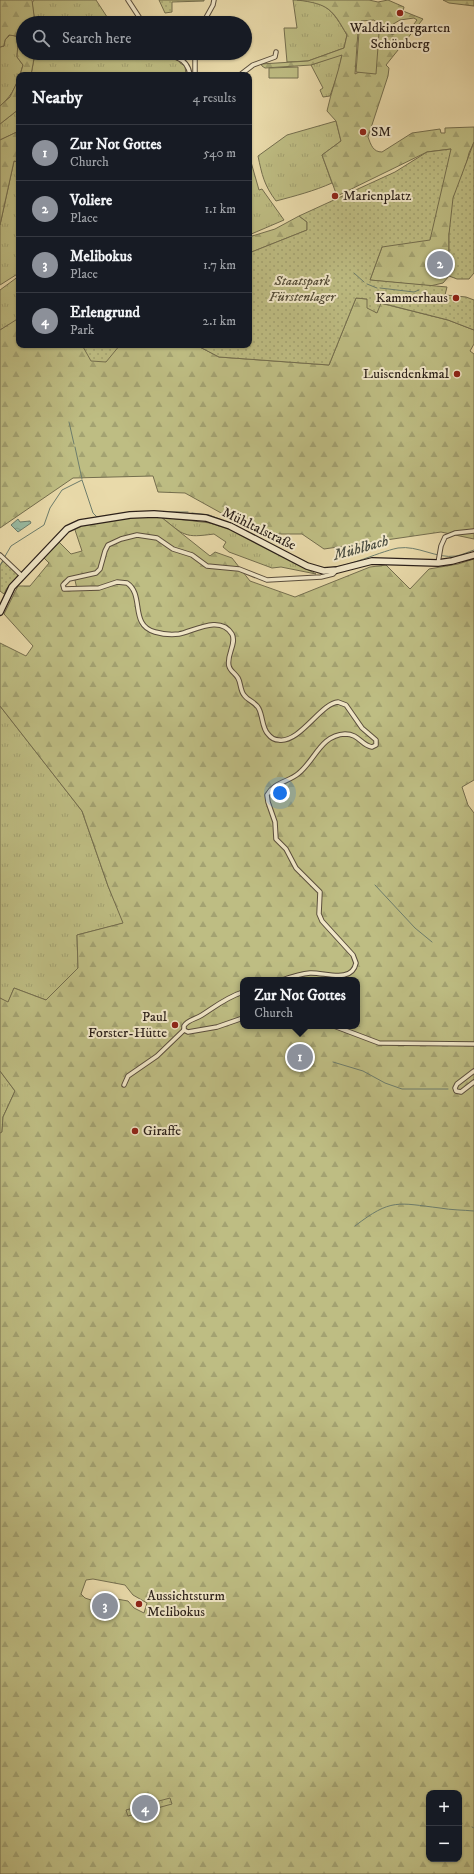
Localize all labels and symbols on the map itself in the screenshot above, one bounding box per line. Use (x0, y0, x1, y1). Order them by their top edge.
marker: Waldkindergarten Schönberg (395, 8, 405, 18)
place label: Waldkindergarten Schönberg (349, 19, 451, 53)
place label: SM (371, 123, 391, 141)
marker: SM (358, 127, 368, 137)
place label: Marienplatz (343, 187, 411, 205)
marker: Marienplatz (330, 191, 340, 201)
pin: 2 (427, 249, 453, 279)
park label: Staatspark Fürstenlager (269, 272, 336, 306)
place label: Kammerhaus (376, 289, 448, 307)
marker: Kammerhaus (451, 293, 461, 303)
place label: Luisendenkmal (363, 365, 450, 383)
marker: Luisendenkmal (452, 369, 462, 379)
street label: Mühltalstraße (219, 503, 299, 555)
water label: Mühlbach (330, 531, 391, 565)
your location (270, 783, 290, 803)
place label: Paul Forster-Hütte (88, 1008, 168, 1042)
marker: Paul Forster-Hütte (170, 1020, 180, 1030)
pin: 1 (287, 1042, 313, 1072)
place label: Giraffe (143, 1122, 181, 1140)
marker: Giraffe (130, 1126, 140, 1136)
place label: Aussichtsturm Melibokus (147, 1587, 226, 1621)
pin: 3 (92, 1591, 118, 1621)
marker: Aussichtsturm Melibokus (134, 1599, 144, 1609)
pin: 4 (132, 1793, 158, 1823)

